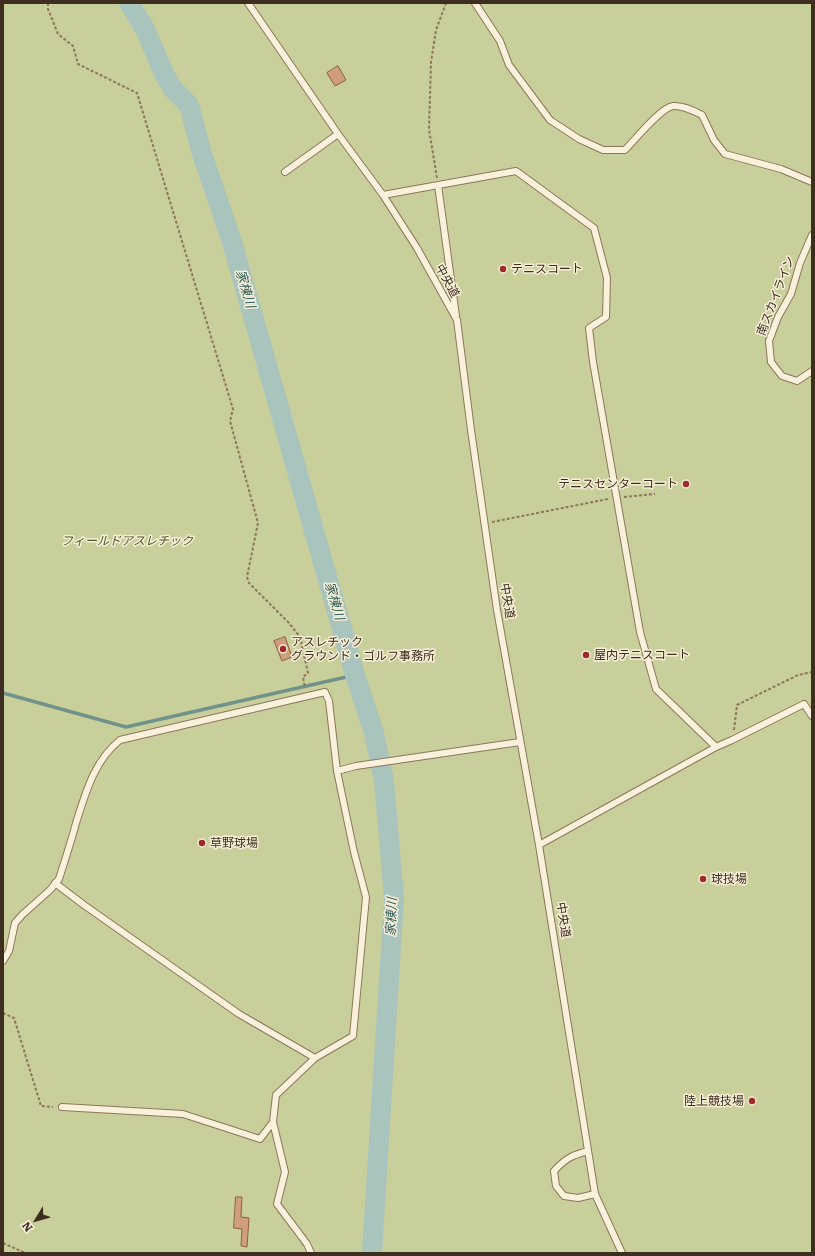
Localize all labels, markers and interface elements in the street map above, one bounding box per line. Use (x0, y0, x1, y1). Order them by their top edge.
street label: 南スカイライン (754, 254, 798, 338)
street label: 中央道 (432, 262, 462, 300)
place label: テニスコート (511, 262, 583, 276)
marker: テニスコート (498, 264, 508, 274)
water label: 家棟川 (232, 268, 258, 310)
place label: テニスセンターコート (558, 477, 678, 491)
marker: テニスセンターコート (681, 479, 691, 489)
park label: フィールドアスレチック (61, 534, 193, 548)
water label: 家棟川 (321, 580, 347, 622)
street label: 中央道 (497, 582, 517, 620)
place label: アスレチック グラウンド・ゴルフ事務所 (291, 635, 435, 663)
marker: アスレチック グラウンド・ゴルフ事務所 (278, 644, 288, 654)
place label: 屋内テニスコート (594, 648, 690, 662)
marker: 屋内テニスコート (581, 650, 591, 660)
place label: 草野球場 (210, 836, 258, 850)
marker: 草野球場 (197, 838, 207, 848)
place label: 球技場 (711, 872, 747, 886)
marker: 球技場 (698, 874, 708, 884)
water label: 家棟川 (384, 897, 400, 937)
street label: 中央道 (553, 901, 573, 939)
place label: 陸上競技場 (684, 1094, 744, 1108)
marker: 陸上競技場 (747, 1096, 757, 1106)
north arrow (16, 1200, 56, 1240)
text: N (17, 1219, 36, 1236)

